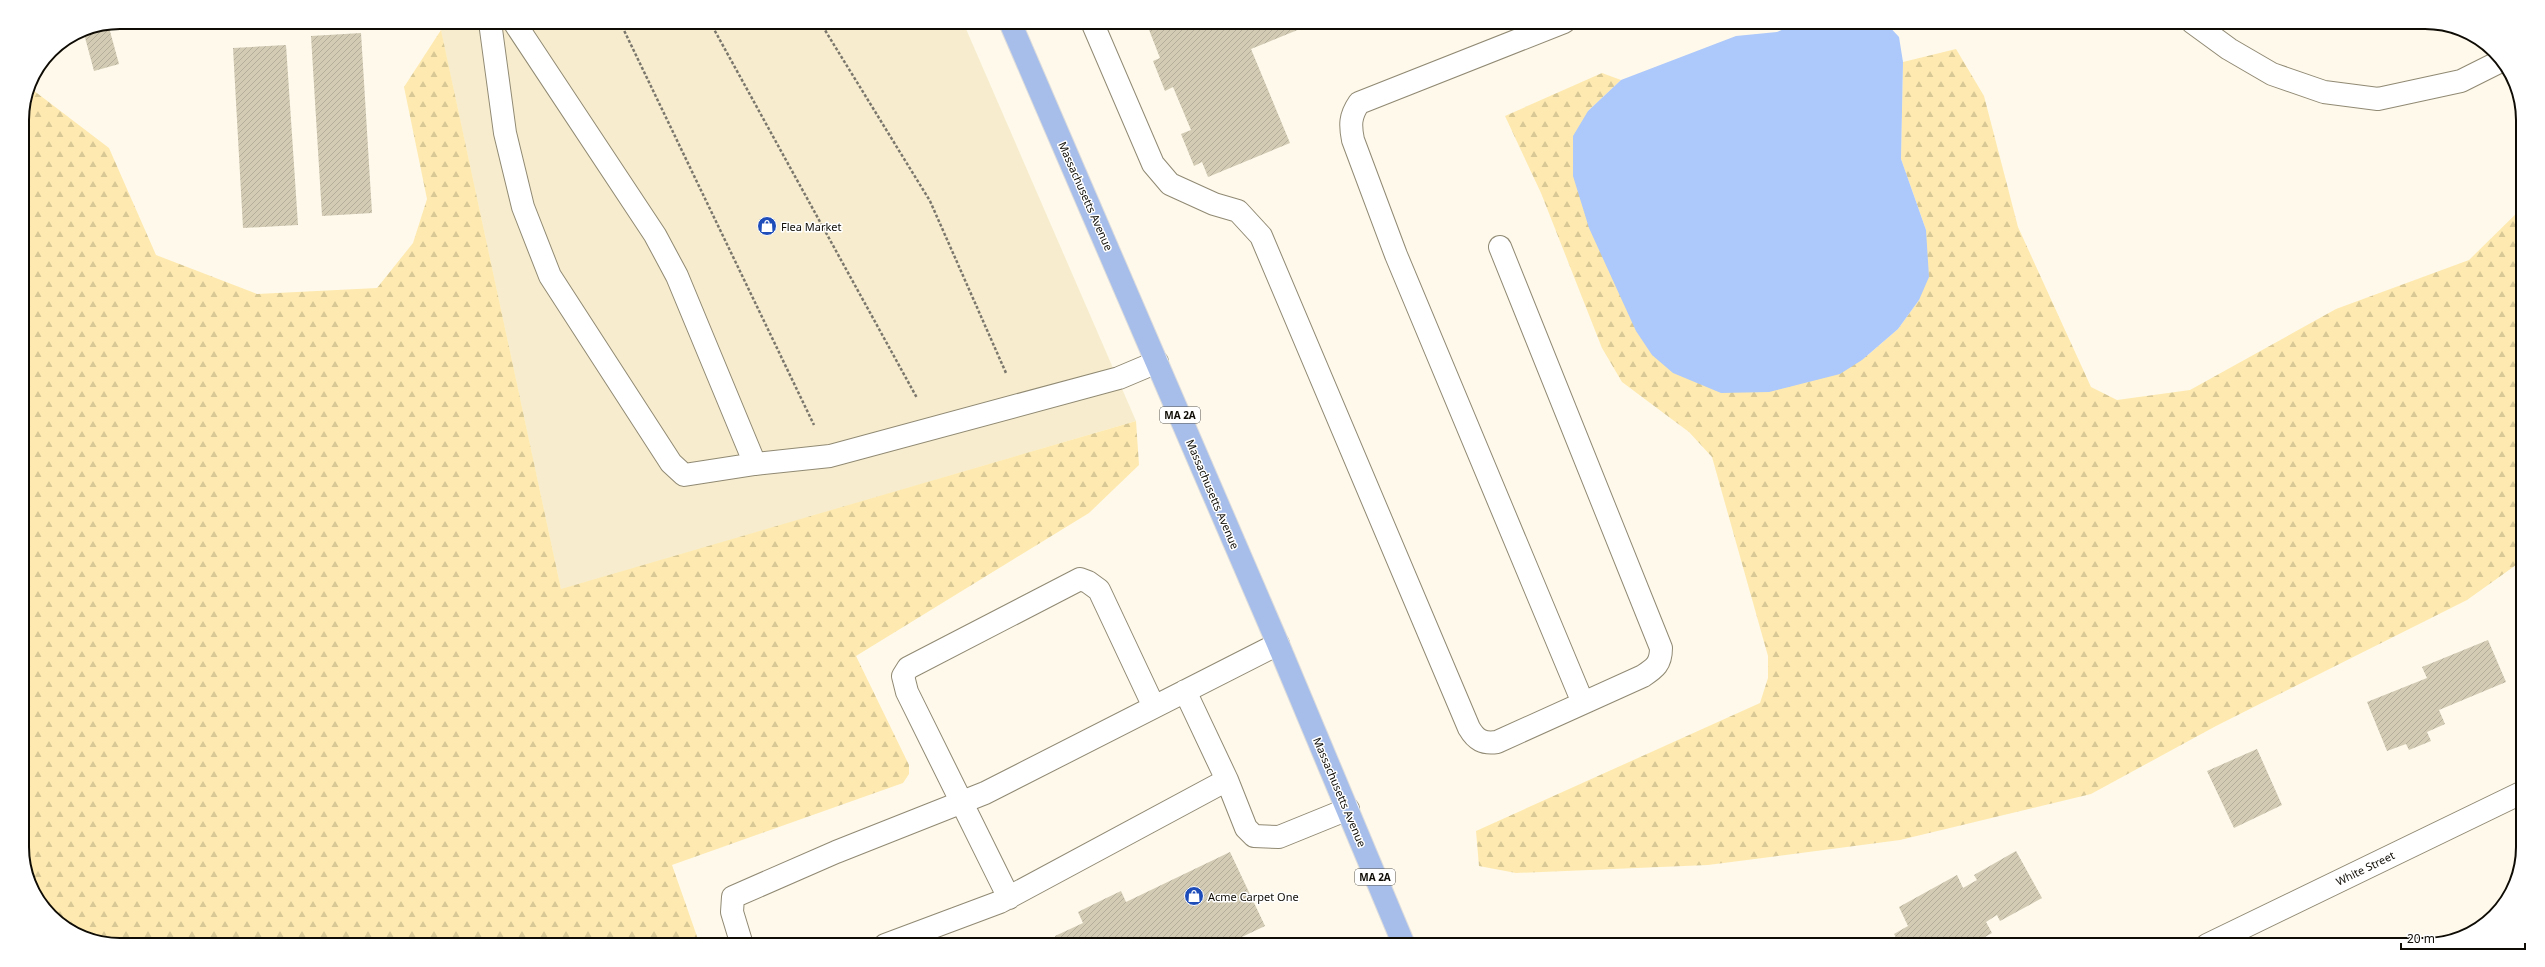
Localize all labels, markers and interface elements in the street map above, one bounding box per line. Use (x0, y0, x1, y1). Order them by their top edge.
street label: Massachusetts Avenue (1055, 139, 1117, 253)
shop icon: Flea Market (756, 215, 778, 237)
place label: Flea Market (781, 219, 842, 234)
road number: MA 2A (1160, 407, 1200, 423)
street label: Massachusetts Avenue (1183, 437, 1243, 551)
street label: Massachusetts Avenue (1310, 735, 1370, 849)
street label: White Street (2333, 847, 2397, 889)
road number: MA 2A (1355, 869, 1395, 885)
shop icon: Acme Carpet One (1183, 885, 1205, 907)
place label: Acme Carpet One (1208, 889, 1299, 904)
scale bar (2401, 925, 2525, 951)
text: 20 m (2407, 930, 2435, 947)

